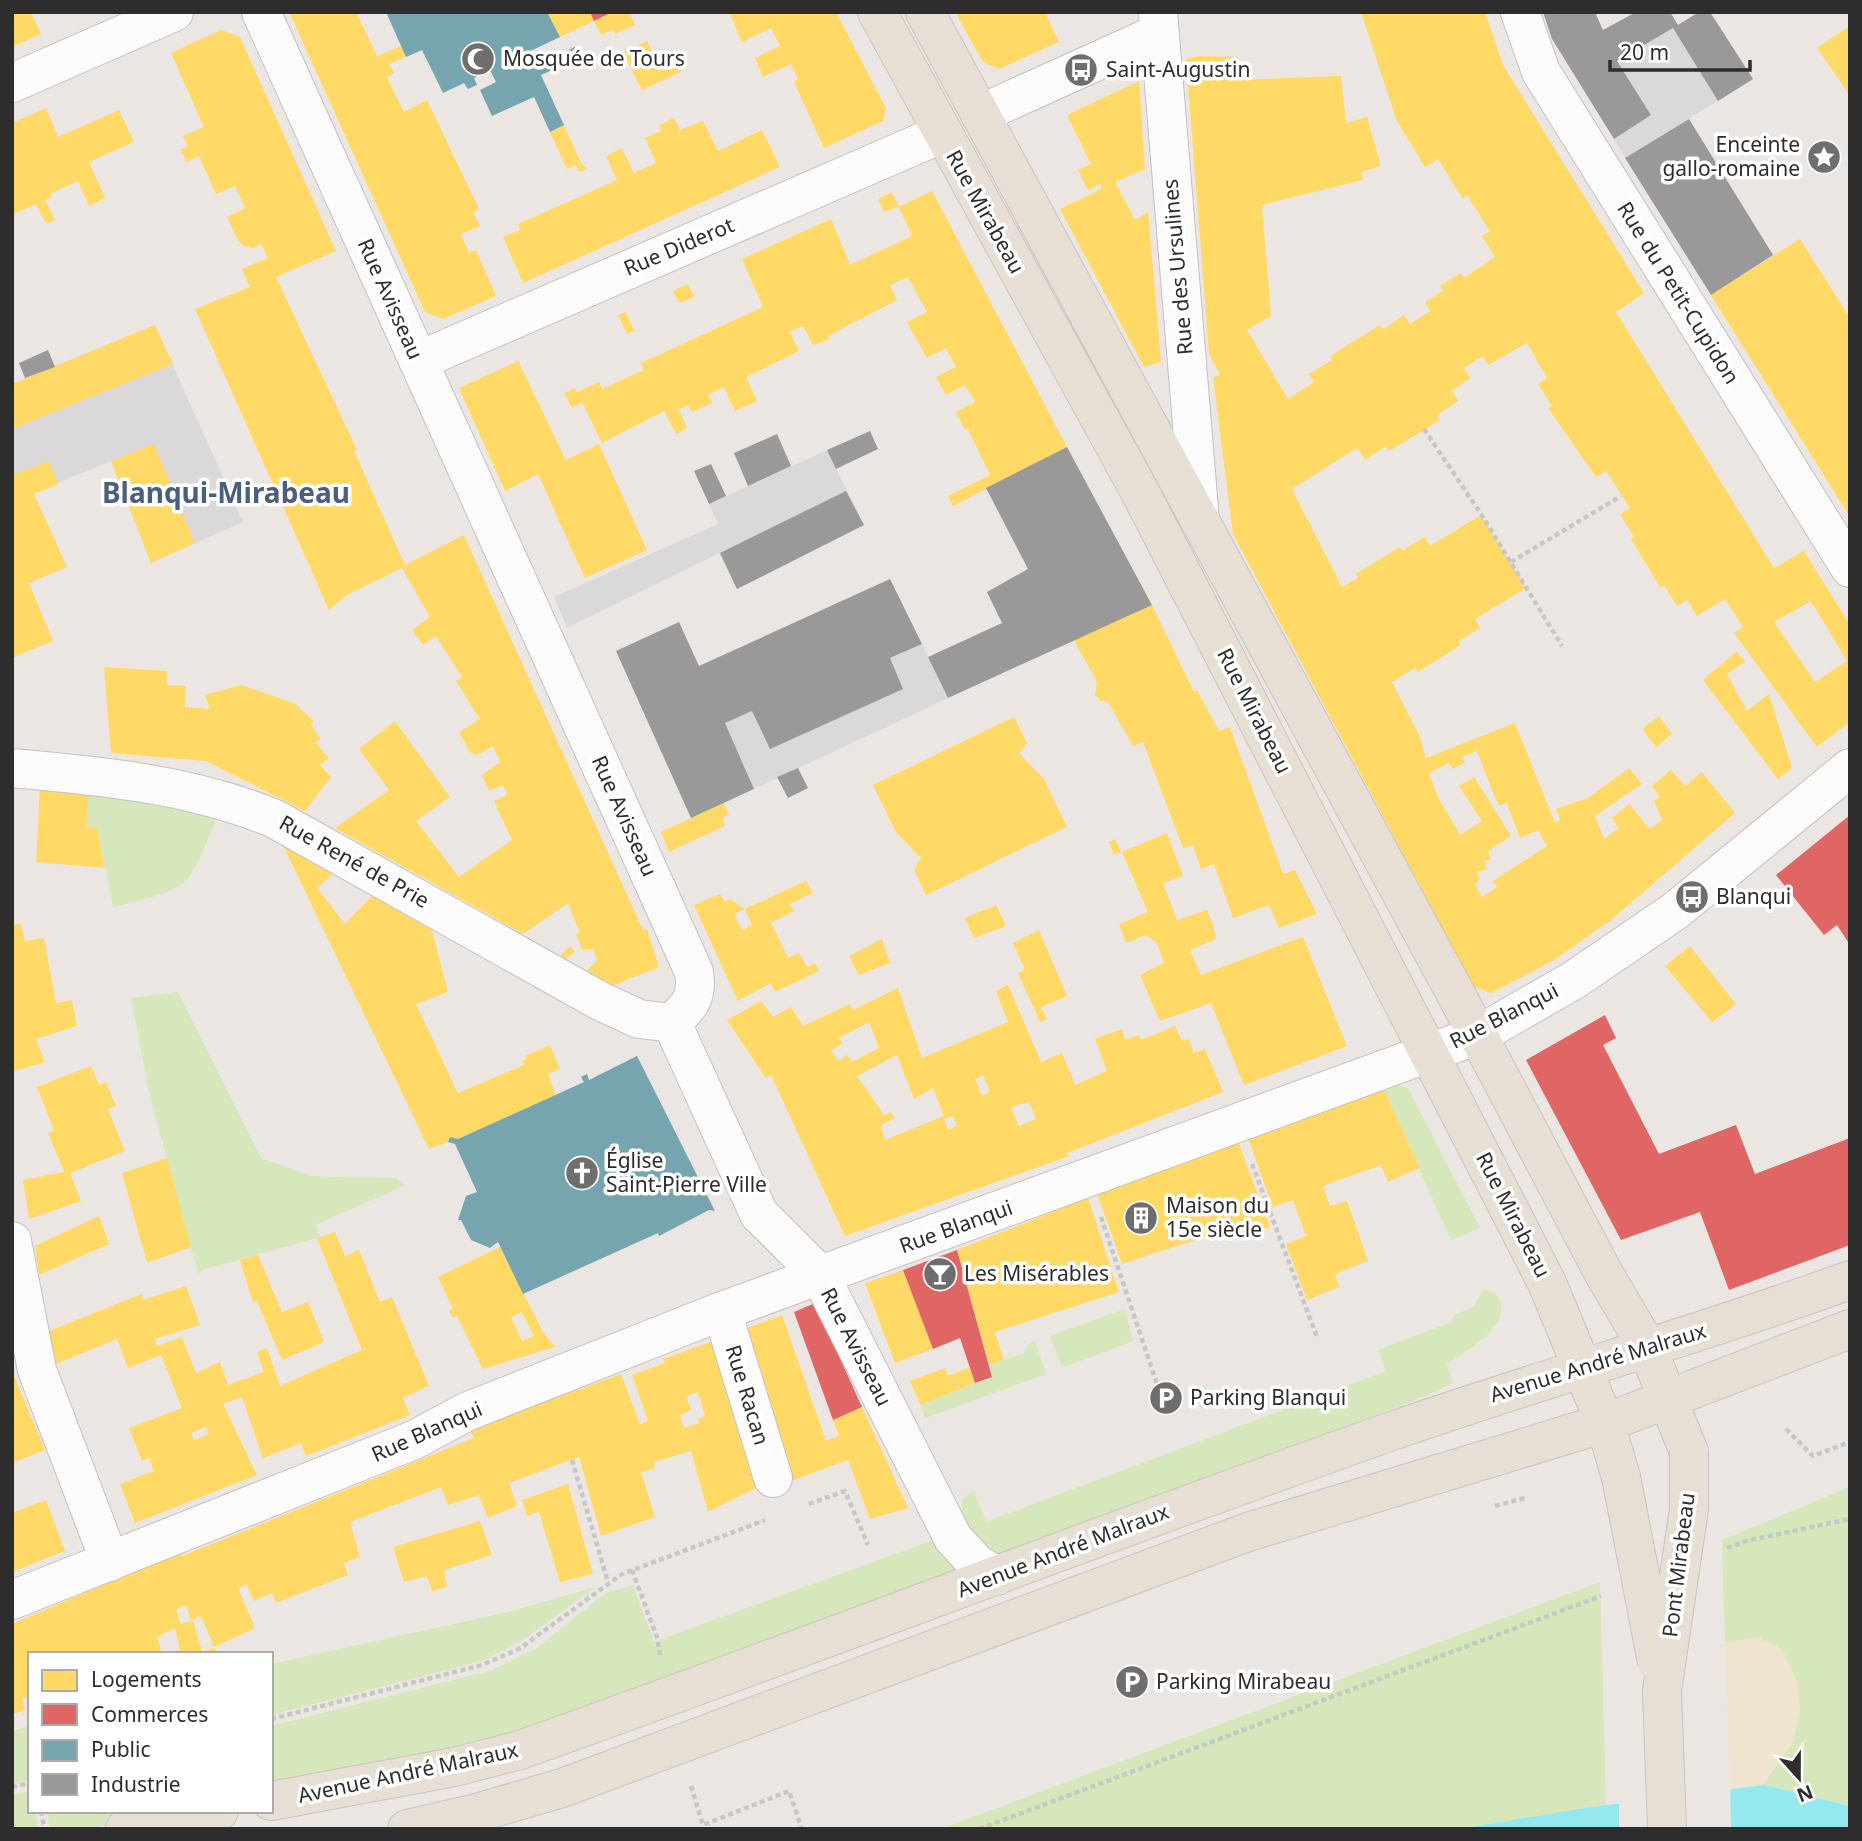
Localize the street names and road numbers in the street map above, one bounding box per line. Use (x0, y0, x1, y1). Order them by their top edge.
street label: Rue Mirabeau (940, 145, 1031, 278)
street label: Rue des Ursulines (1155, 178, 1199, 356)
street label: Rue du Petit-Cupidon (1611, 196, 1746, 389)
street label: Rue Diderot (619, 210, 738, 282)
street label: Rue Avisseau (352, 234, 430, 363)
street label: Rue Mirabeau (1211, 643, 1299, 778)
street label: Rue Avisseau (586, 751, 664, 880)
street label: Rue René de Prie (274, 808, 434, 914)
street label: Rue Blanqui (1444, 976, 1563, 1054)
street label: Rue Mirabeau (1470, 1147, 1558, 1282)
street label: Rue Blanqui (895, 1193, 1016, 1259)
street label: Rue Avisseau (815, 1282, 899, 1411)
street label: Avenue André Malraux (1486, 1316, 1709, 1408)
street label: Rue Racan (720, 1341, 776, 1448)
street label: Rue Blanqui (367, 1394, 486, 1468)
street label: Pont Mirabeau (1655, 1491, 1701, 1639)
street label: Avenue André Malraux (953, 1497, 1172, 1603)
street label: Avenue André Malraux (295, 1735, 520, 1809)

